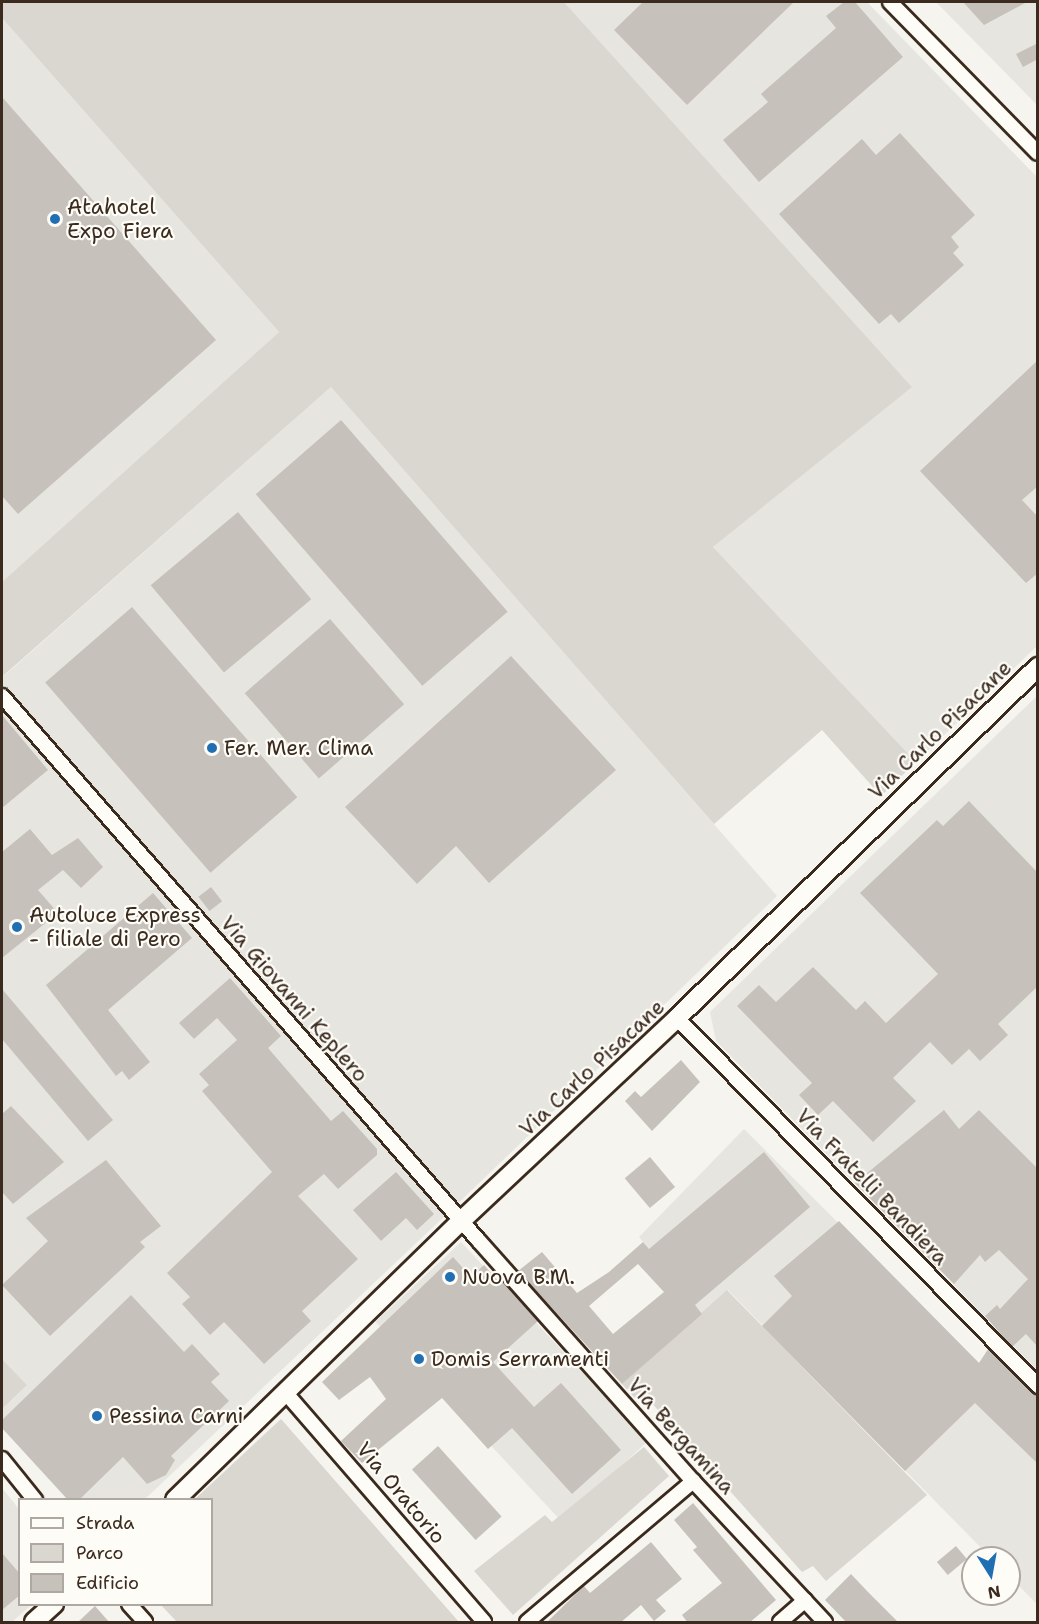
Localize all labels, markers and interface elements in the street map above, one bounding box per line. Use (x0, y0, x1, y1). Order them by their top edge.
place label: Atahotel Expo Fiera (67, 194, 173, 244)
marker: Atahotel Expo Fiera (48, 212, 62, 226)
street label: Via Carlo Pisacane (863, 655, 1017, 805)
place label: Fer. Mer. Clima (224, 735, 373, 761)
marker: Fer. Mer. Clima (205, 741, 219, 755)
place label: Autoluce Express - filiale di Pero (29, 902, 201, 952)
street label: Via Giovanni Keplero (215, 911, 373, 1087)
marker: Autoluce Express - filiale di Pero (10, 920, 24, 934)
street label: Via Carlo Pisacane (514, 994, 670, 1142)
street label: Via Fratelli Bandiera (791, 1103, 953, 1271)
place label: Nuova B.M. (462, 1264, 575, 1290)
marker: Nuova B.M. (443, 1270, 457, 1284)
place label: Domis Serramenti (431, 1346, 609, 1372)
marker: Domis Serramenti (412, 1352, 426, 1366)
street label: Via Bergamina (622, 1373, 740, 1499)
place label: Pessina Carni (109, 1403, 244, 1429)
marker: Pessina Carni (90, 1409, 104, 1423)
street label: Via Oratorio (351, 1437, 451, 1549)
legend (18, 1498, 213, 1606)
text: Strada (76, 1511, 135, 1535)
text: Parco (76, 1541, 124, 1565)
north arrow (961, 1546, 1021, 1606)
text: Edificio (76, 1571, 139, 1595)
text: N (986, 1581, 1002, 1604)

